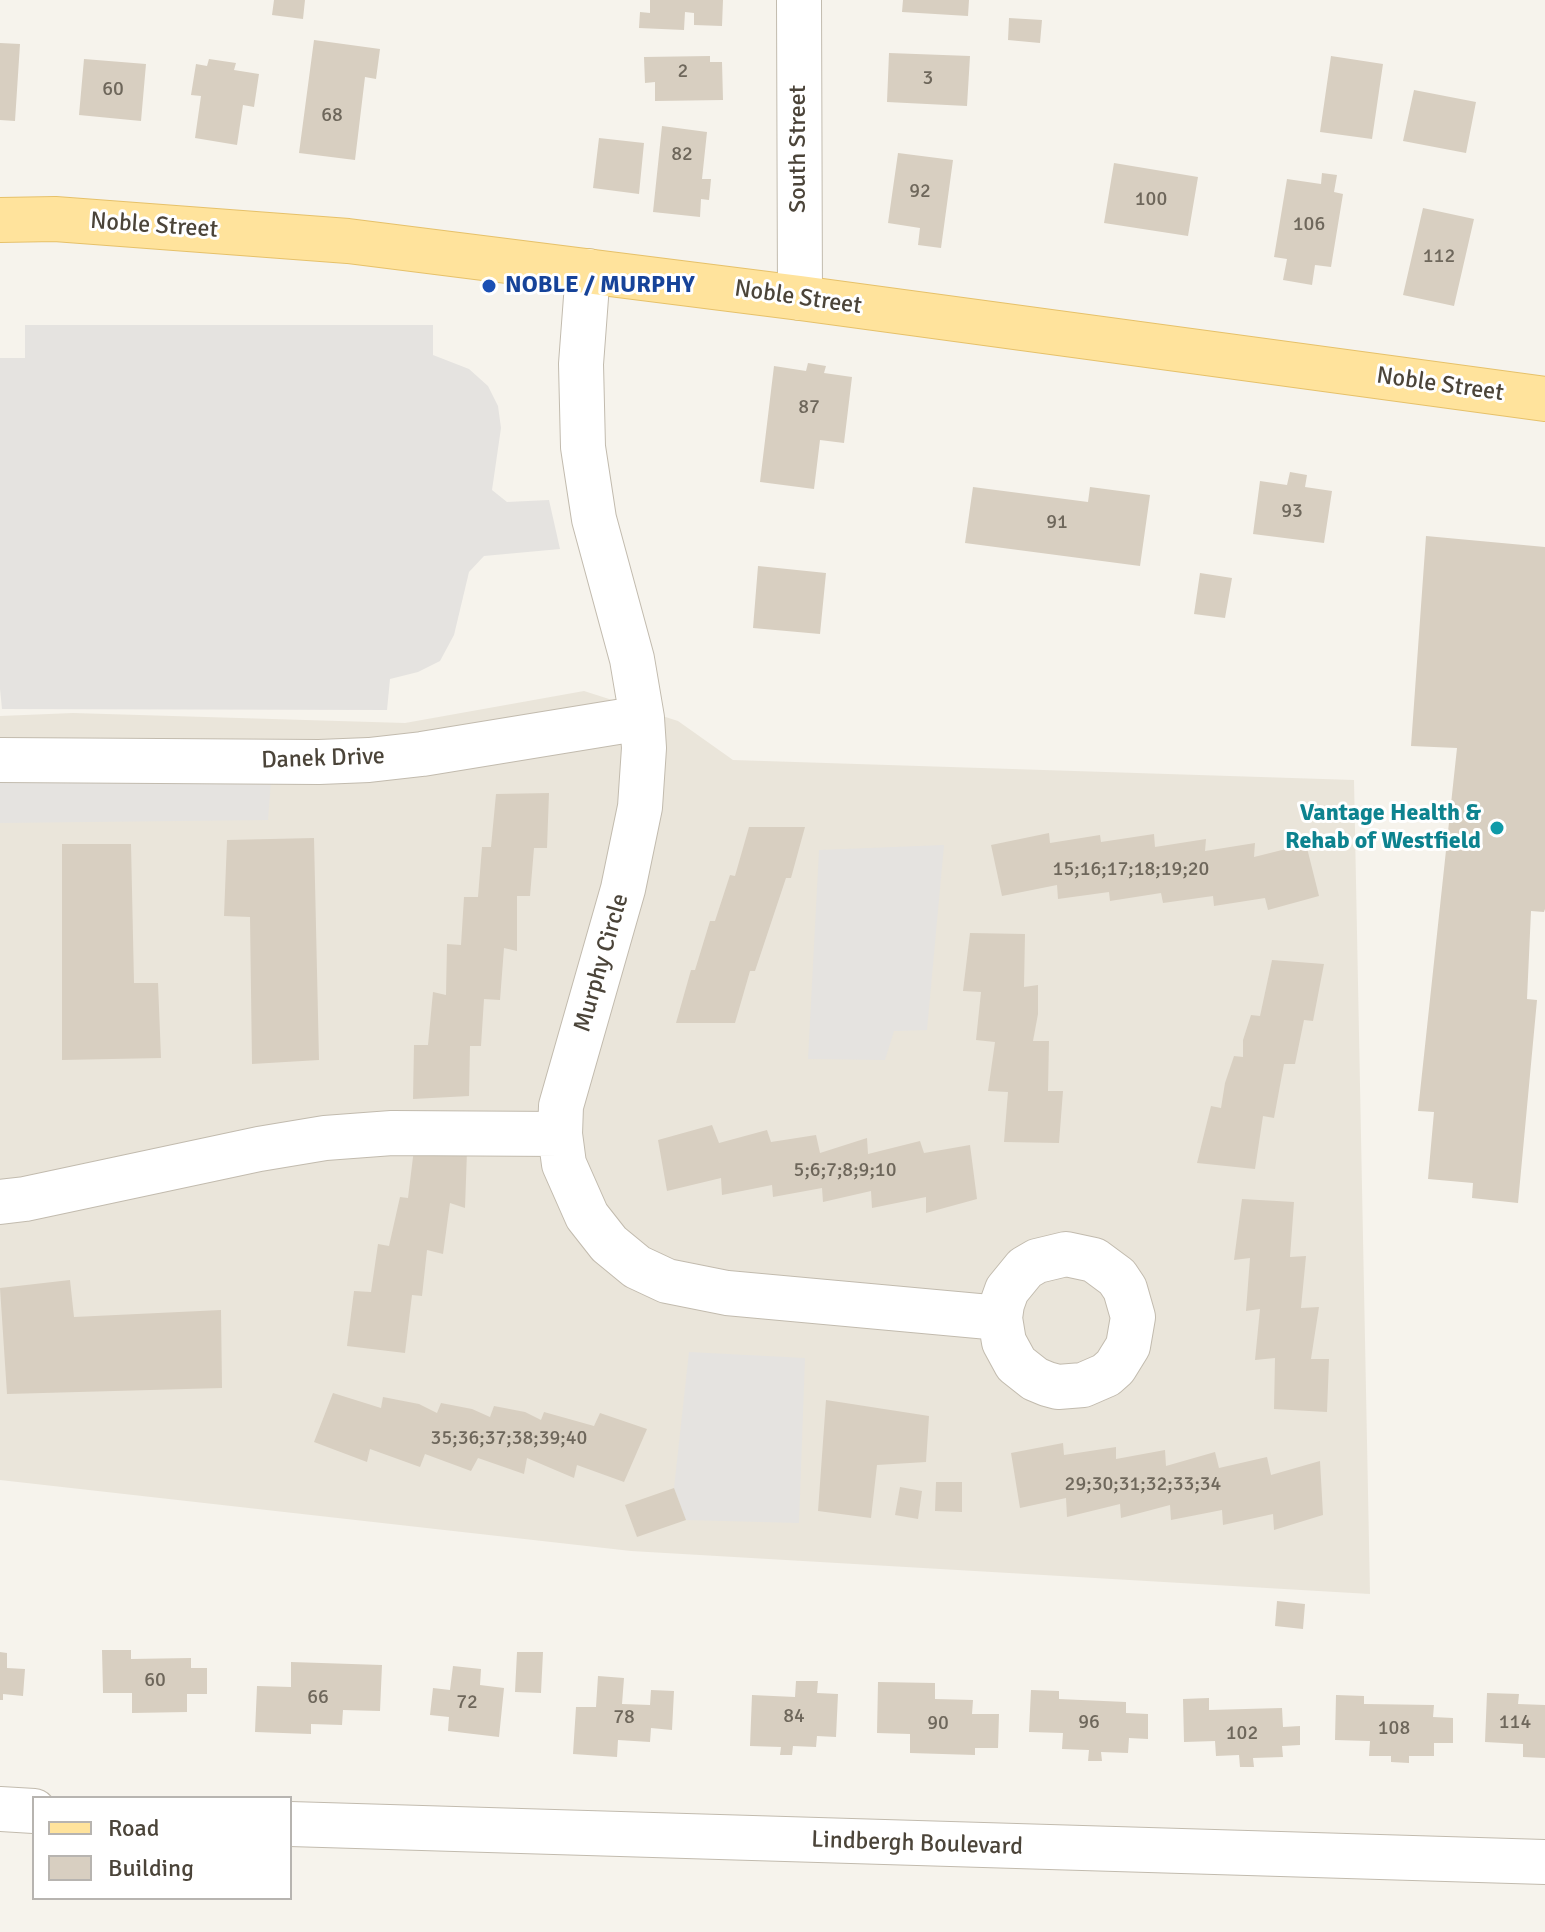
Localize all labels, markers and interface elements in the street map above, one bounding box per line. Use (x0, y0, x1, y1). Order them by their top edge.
house number: 2 (678, 60, 688, 84)
house number: 3 (923, 67, 933, 91)
house number: 60 (102, 78, 124, 102)
street label: South Street (785, 85, 813, 213)
house number: 68 (321, 104, 343, 128)
house number: 82 (671, 143, 693, 167)
house number: 92 (909, 180, 931, 204)
house number: 100 (1135, 188, 1167, 212)
street label: Noble Street (89, 207, 219, 245)
house number: 106 (1293, 213, 1325, 237)
house number: 112 (1423, 245, 1455, 269)
place label: NOBLE / MURPHY (505, 272, 695, 300)
street label: Noble Street (733, 275, 863, 321)
marker: NOBLE / MURPHY (480, 277, 498, 295)
street label: Noble Street (1375, 362, 1505, 408)
house number: 87 (798, 396, 820, 420)
house number: 93 (1281, 500, 1303, 524)
house number: 91 (1046, 511, 1068, 535)
street label: Danek Drive (261, 742, 385, 776)
place label: Vantage Health & Rehab of Westfield (1285, 800, 1481, 856)
marker: Vantage Health & Rehab of Westfield (1488, 819, 1506, 837)
house number: 15;16;17;18;19;20 (1053, 858, 1209, 882)
street label: Murphy Circle (568, 890, 636, 1036)
house number: 5;6;7;8;9;10 (794, 1159, 896, 1183)
house number: 35;36;37;38;39;40 (431, 1427, 587, 1451)
house number: 29;30;31;32;33;34 (1065, 1473, 1221, 1497)
house number: 60 (144, 1669, 166, 1693)
house number: 66 (307, 1686, 329, 1710)
house number: 72 (456, 1691, 478, 1715)
house number: 84 (783, 1705, 805, 1729)
house number: 78 (613, 1706, 635, 1730)
house number: 96 (1078, 1711, 1100, 1735)
house number: 114 (1499, 1711, 1531, 1735)
house number: 90 (927, 1712, 949, 1736)
house number: 108 (1378, 1717, 1410, 1741)
house number: 102 (1226, 1722, 1258, 1746)
legend (32, 1796, 292, 1900)
text: Road (108, 1813, 159, 1843)
street label: Lindbergh Boulevard (811, 1826, 1023, 1862)
text: Building (108, 1853, 194, 1883)

